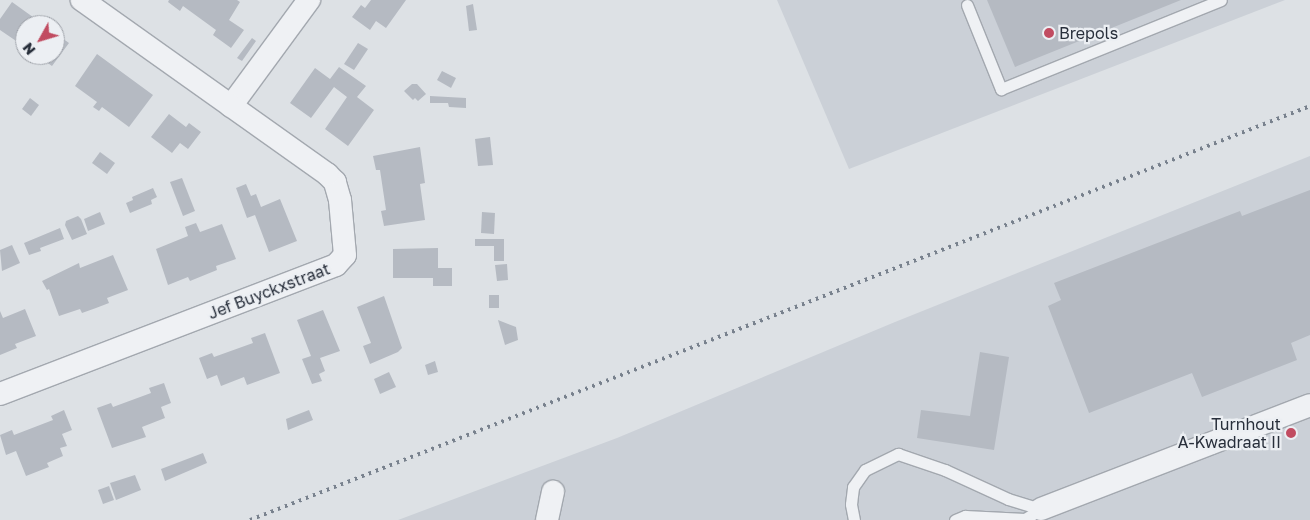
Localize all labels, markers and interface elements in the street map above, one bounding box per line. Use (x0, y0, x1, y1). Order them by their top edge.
north arrow (15, 15, 65, 65)
place label: Brepols (1059, 23, 1118, 43)
marker: Brepols (1043, 27, 1055, 39)
text: N (19, 40, 39, 59)
street label: Jef Buyckxstraat (205, 259, 333, 323)
place label: Turnhout A-Kwadraat II (1178, 414, 1281, 452)
marker: Turnhout A-Kwadraat II (1285, 427, 1297, 439)

